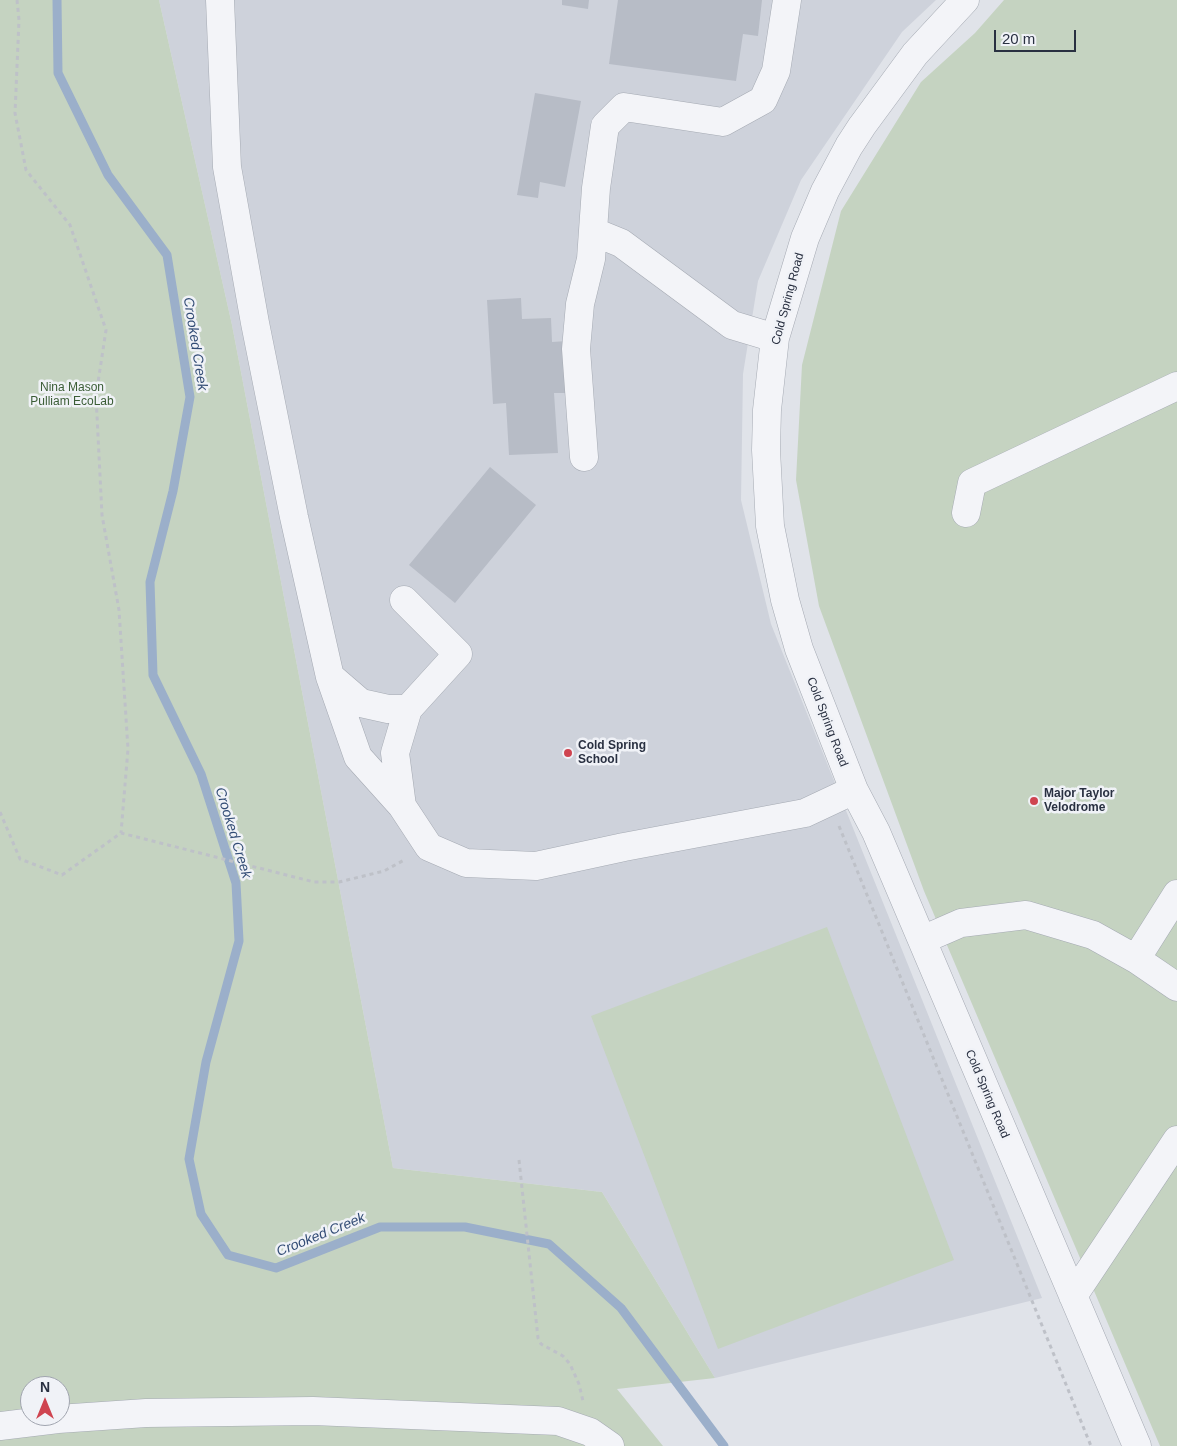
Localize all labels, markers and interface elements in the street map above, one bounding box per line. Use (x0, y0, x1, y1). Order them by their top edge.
scale bar (997, 20, 1080, 52)
text: 20 m (1002, 30, 1035, 47)
street label: Cold Spring Road (769, 251, 807, 347)
water label: Crooked Creek (179, 296, 211, 392)
park label: Nina Mason Pulliam EcoLab (30, 381, 114, 409)
street label: Cold Spring Road (803, 675, 851, 769)
place label: Cold Spring School (578, 739, 646, 767)
marker: Cold Spring School (562, 747, 574, 759)
water label: Crooked Creek (211, 786, 255, 880)
place label: Major Taylor Velodrome (1044, 787, 1114, 815)
marker: Major Taylor Velodrome (1028, 795, 1040, 807)
street label: Cold Spring Road (962, 1048, 1012, 1140)
water label: Crooked Creek (274, 1210, 368, 1260)
north arrow (20, 1376, 70, 1426)
text: N (40, 1379, 50, 1395)

